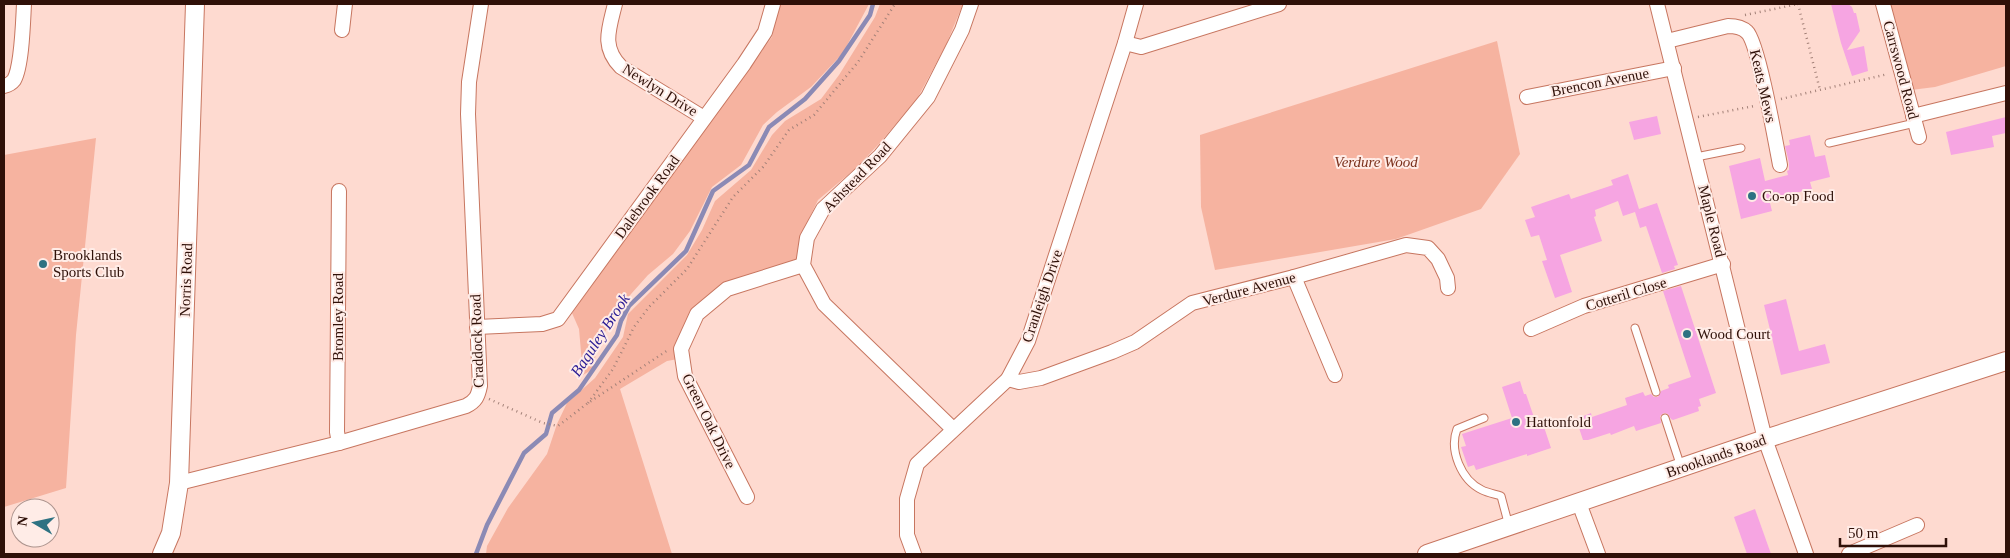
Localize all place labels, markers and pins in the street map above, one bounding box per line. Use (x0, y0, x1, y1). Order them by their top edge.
place label: Co-op Food (1762, 188, 1835, 204)
marker: Co-op Food (1746, 190, 1758, 202)
place label: Brooklands Sports Club (53, 247, 124, 280)
marker: Brooklands Sports Club (37, 258, 49, 270)
place label: Wood Court (1697, 326, 1771, 342)
marker: Wood Court (1681, 328, 1693, 340)
place label: Hattonfold (1526, 414, 1591, 430)
marker: Hattonfold (1510, 416, 1522, 428)

